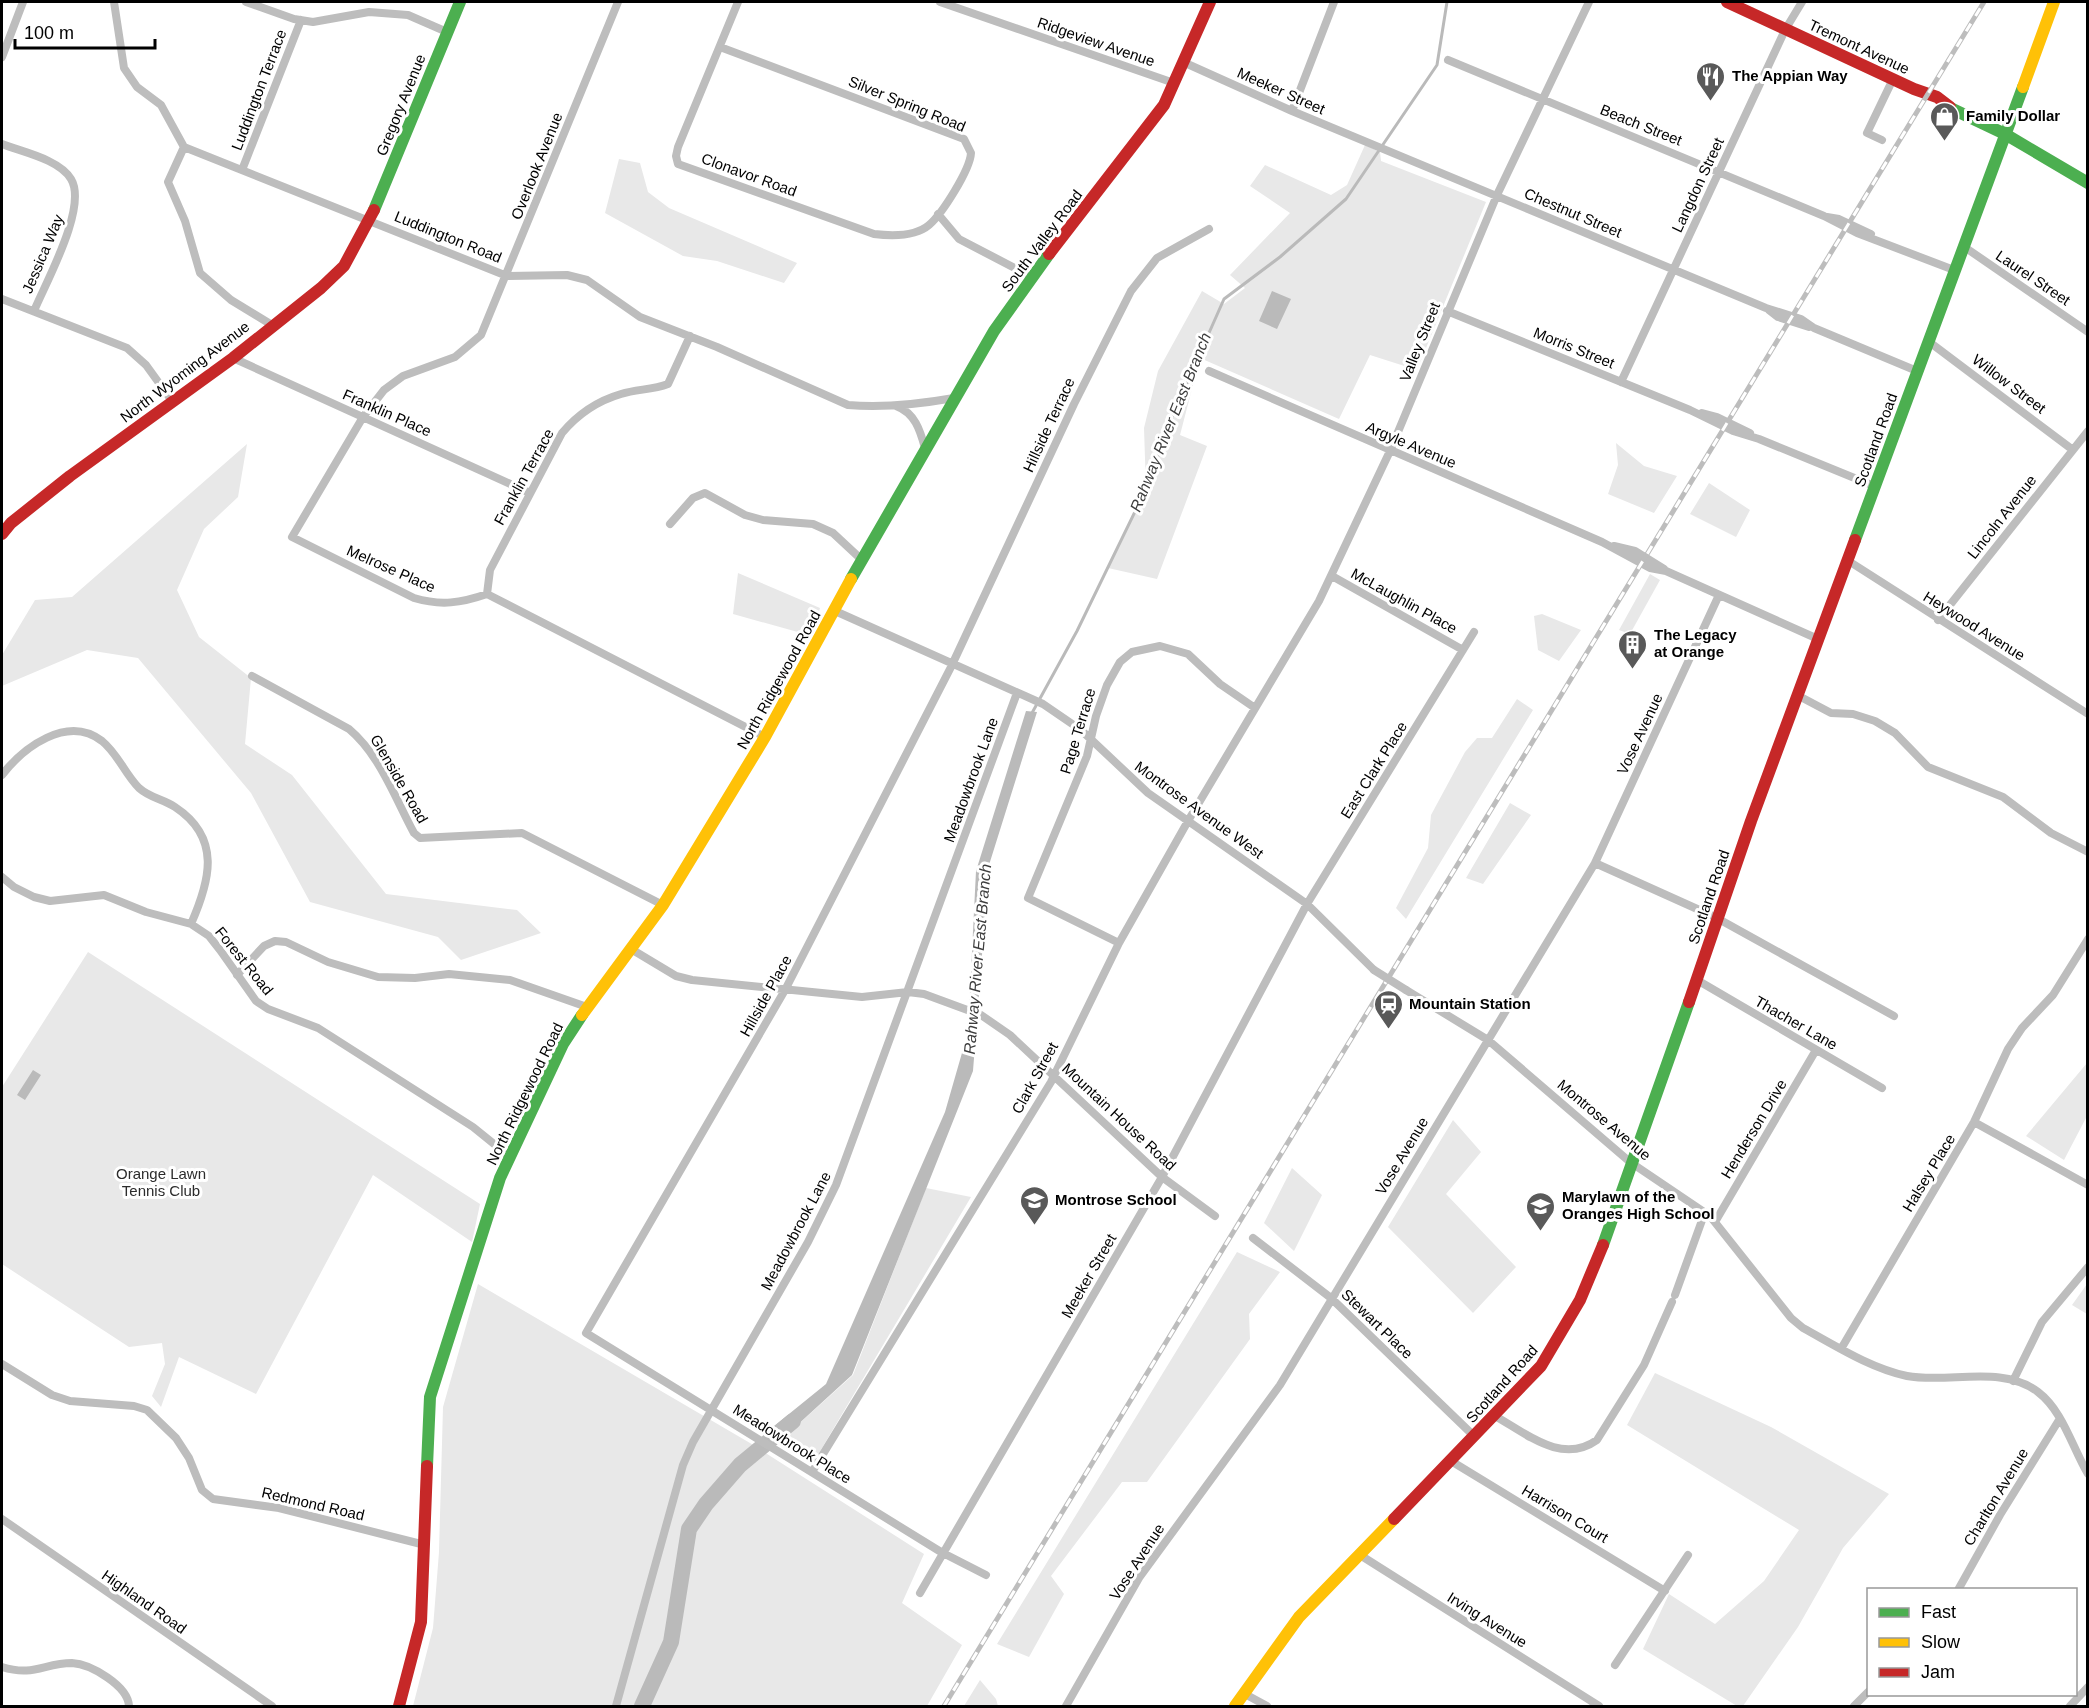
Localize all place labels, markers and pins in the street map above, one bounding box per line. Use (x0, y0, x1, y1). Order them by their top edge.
restaurant icon: The Appian Way (1695, 60, 1727, 102)
place label: The Appian Way (1732, 67, 1848, 84)
shop icon: Family Dollar (1929, 100, 1961, 142)
place label: Family Dollar (1966, 107, 2060, 124)
place label: The Legacy at Orange (1654, 626, 1737, 660)
building icon: The Legacy at Orange (1617, 628, 1649, 670)
station icon: Mountain Station (1372, 988, 1404, 1030)
place label: Mountain Station (1409, 995, 1531, 1012)
school or university icon: Montrose School (1018, 1184, 1050, 1226)
place label: Marylawn of the Oranges High School (1562, 1188, 1715, 1222)
school or university icon: Marylawn of the Oranges High School (1525, 1190, 1557, 1232)
place label: Montrose School (1055, 1191, 1177, 1208)

